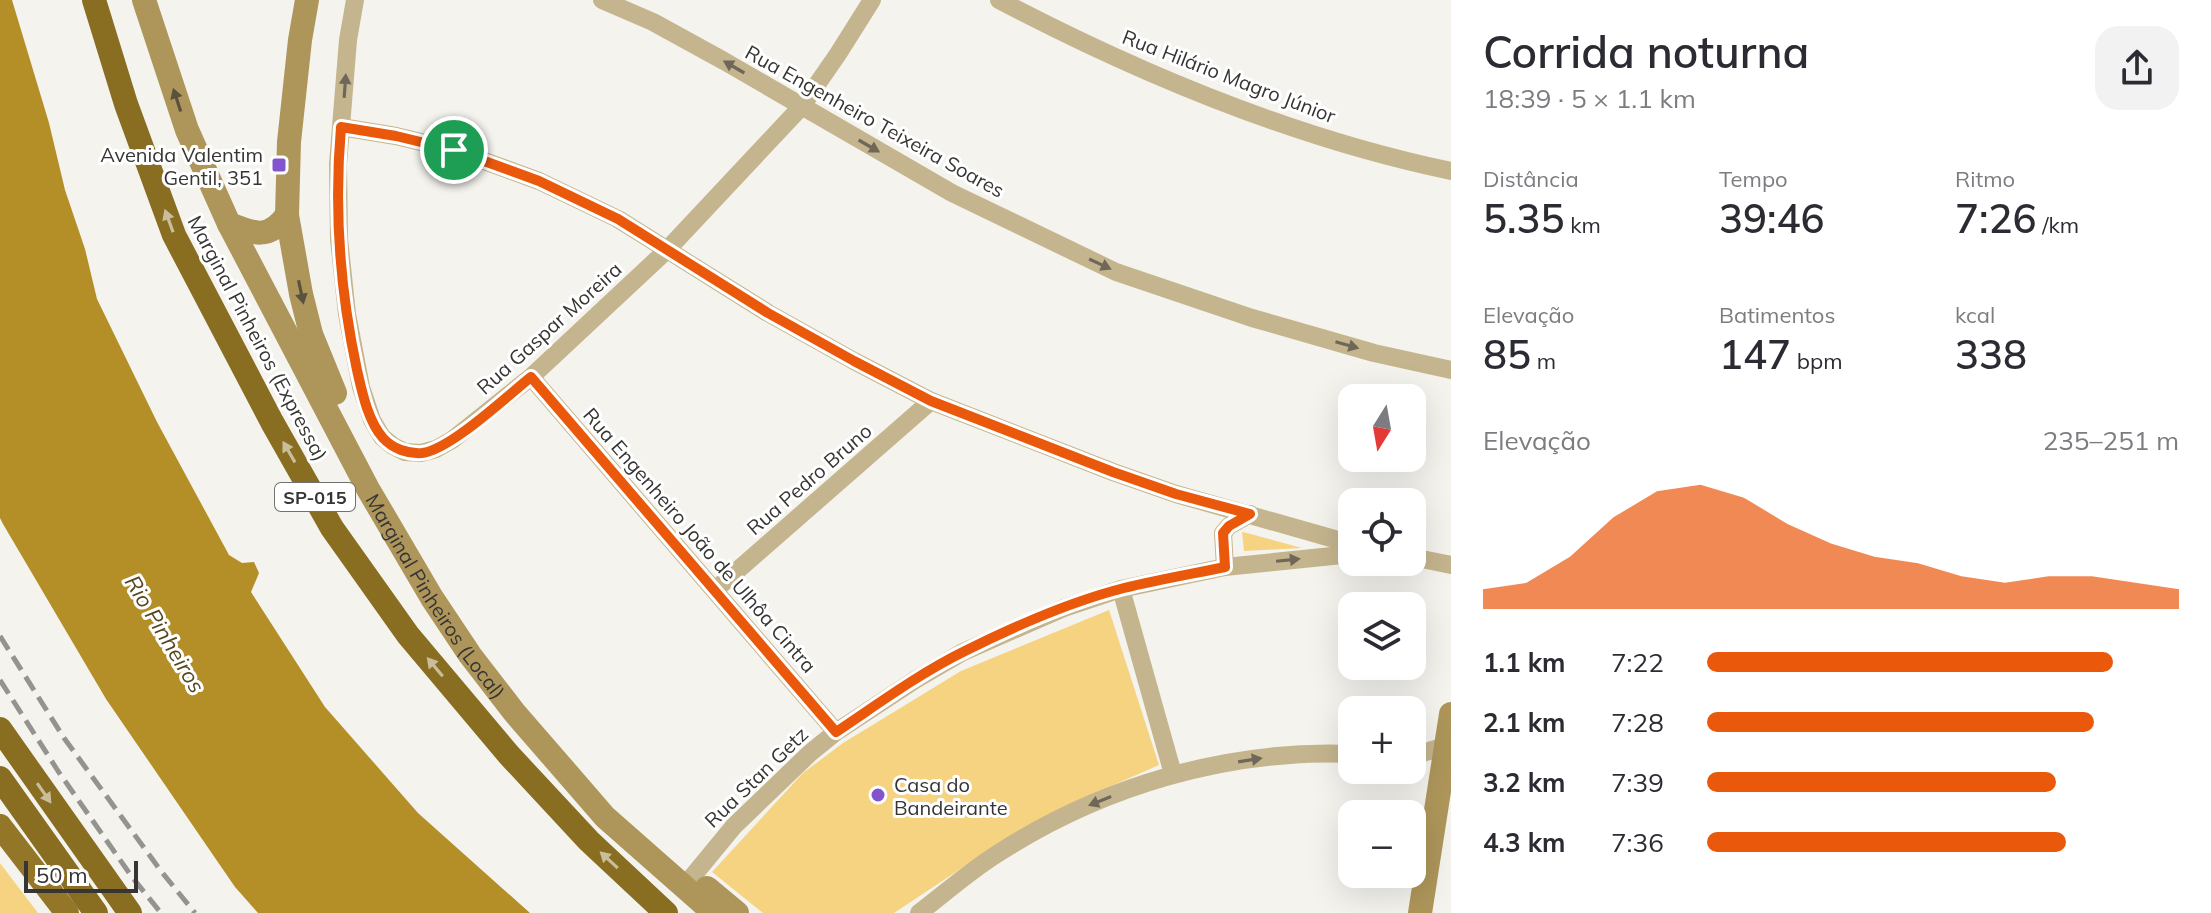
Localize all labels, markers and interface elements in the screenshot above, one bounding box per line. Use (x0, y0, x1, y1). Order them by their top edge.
street label: Rua Hilário Magro Júnior (1119, 24, 1340, 128)
text: Corrida noturna (1483, 24, 1809, 79)
button: share (2095, 26, 2179, 110)
street label: Rua Engenheiro Teixeira Soares (741, 39, 1009, 203)
one-way arrow (723, 60, 745, 74)
one-way arrow (339, 73, 352, 98)
text: 18:39 · 5 × 1.1 km (1483, 82, 1696, 115)
one-way arrow (170, 88, 183, 112)
pin (420, 116, 488, 184)
icon: arrive (432, 128, 476, 172)
one-way arrow (857, 139, 880, 153)
place label: Avenida Valentim Gentil, 351 (100, 142, 263, 190)
marker: Avenida Valentim Gentil, 351 (270, 156, 288, 174)
text: Distância (1483, 165, 1579, 193)
text: Tempo (1719, 165, 1788, 193)
text: Ritmo (1955, 165, 2015, 193)
text: 5.35 (1483, 193, 1564, 243)
text: 39:46 (1719, 193, 1824, 243)
text: 7:26 (1955, 193, 2036, 243)
one-way arrow (163, 209, 175, 233)
street label: Marginal Pinheiros (Expressa) (183, 211, 333, 465)
text: km (1564, 211, 1601, 239)
text: /km (2036, 211, 2079, 239)
street label: Rua Gaspar Moreira (471, 256, 627, 400)
one-way arrow (1088, 257, 1112, 271)
one-way arrow (295, 280, 308, 305)
text: Elevação (1483, 301, 1574, 329)
text: Batimentos (1719, 301, 1835, 329)
text: kcal (1955, 301, 1995, 329)
text: 85 (1483, 329, 1531, 379)
text: 147 (1719, 329, 1791, 379)
text: 338 (1955, 329, 2027, 379)
one-way arrow (1335, 339, 1359, 352)
text: m (1531, 347, 1556, 375)
text: bpm (1791, 347, 1842, 375)
north arrow (1338, 384, 1426, 472)
map controls (1338, 384, 1426, 888)
street label: Rua Engenheiro João de Ulhôa Cintra (578, 402, 822, 678)
street label: Rua Pedro Bruno (741, 418, 877, 540)
text: Elevação (1483, 424, 1591, 457)
text: 235–251 m (2043, 424, 2179, 457)
one-way arrow (283, 441, 297, 463)
road number: SP-015 (275, 483, 355, 511)
button: locate (1338, 488, 1426, 576)
street label: Marginal Pinheiros (Local) (361, 489, 511, 703)
one-way arrow (1276, 553, 1301, 566)
water label: Rio Pinheiros (119, 570, 211, 698)
button: layers (1338, 592, 1426, 680)
text: 1.1 km (1483, 646, 1566, 679)
text: 7:22 (1611, 646, 1664, 679)
one-way arrow (427, 657, 444, 677)
button: + (1338, 696, 1426, 784)
text: 2.1 km (1483, 706, 1566, 739)
text: 7:28 (1611, 706, 1664, 739)
street label: Rua Stan Getz (699, 722, 813, 832)
one-way arrow (1238, 753, 1263, 766)
text: 3.2 km (1483, 766, 1566, 799)
text: 7:39 (1611, 766, 1664, 799)
place label: Casa do Bandeirante (894, 772, 1008, 820)
one-way arrow (36, 783, 51, 804)
marker: Casa do Bandeirante (869, 786, 887, 804)
one-way arrow (1088, 795, 1112, 808)
button: − (1338, 800, 1426, 888)
text: 4.3 km (1483, 826, 1566, 859)
text: 7:36 (1611, 826, 1664, 859)
one-way arrow (600, 851, 619, 869)
scale bar (24, 857, 138, 893)
text: 50 m (36, 861, 87, 889)

